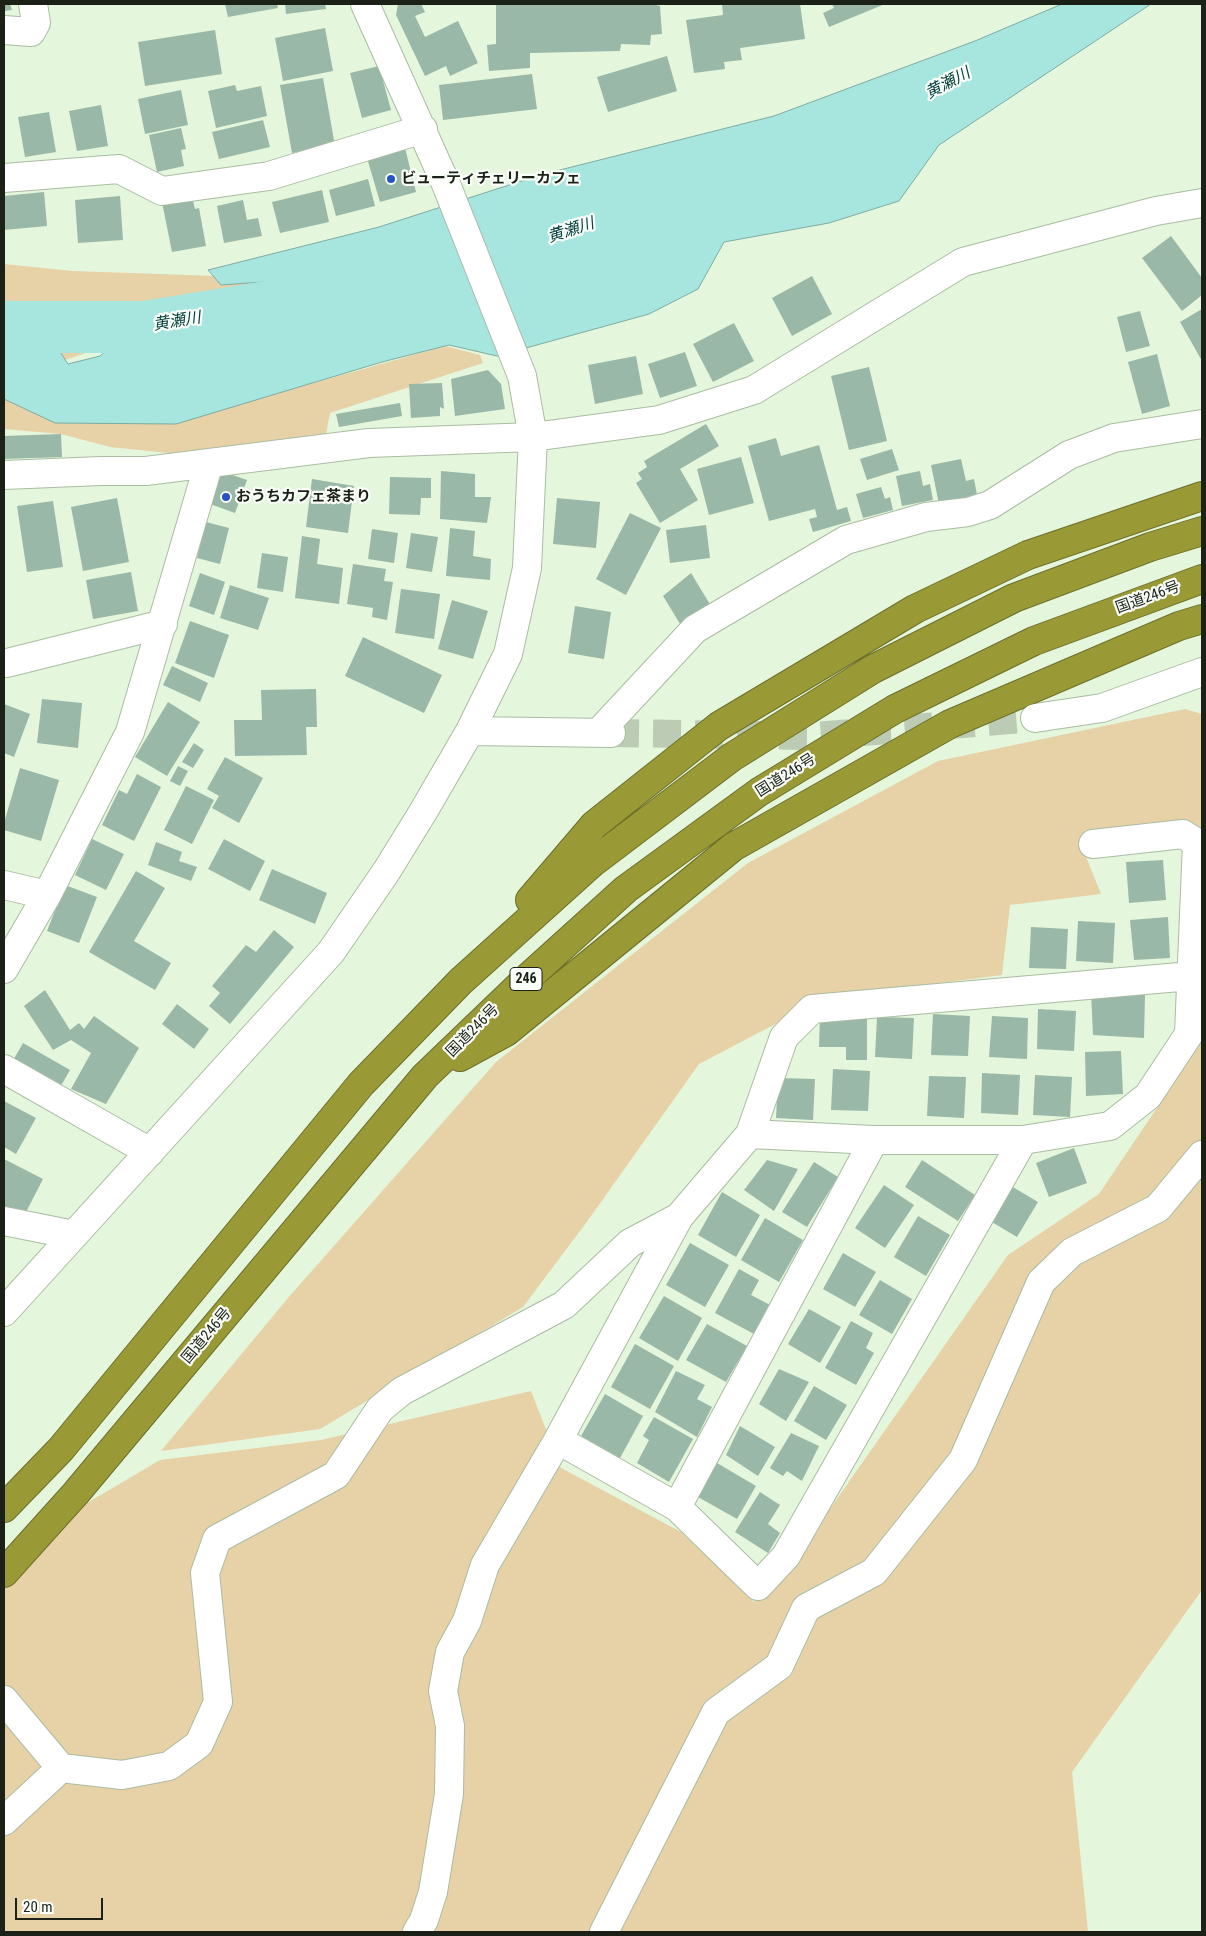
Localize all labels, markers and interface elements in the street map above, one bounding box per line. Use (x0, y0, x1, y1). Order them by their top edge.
water label: 黄瀬川 (922, 64, 974, 104)
place label: ビューティチェリーカフェ (401, 170, 581, 188)
marker: ビューティチェリーカフェ (385, 173, 397, 185)
water label: 黄瀬川 (545, 214, 597, 248)
water label: 黄瀬川 (152, 309, 202, 335)
place label: おうちカフェ茶まり (236, 488, 371, 506)
marker: おうちカフェ茶まり (220, 491, 232, 503)
street label: 国道246号 (1113, 578, 1183, 618)
street label: 国道246号 (753, 751, 819, 801)
road number: 246 (510, 968, 542, 991)
street label: 国道246号 (443, 1001, 503, 1061)
street label: 国道246号 (179, 1304, 235, 1368)
scale bar (18, 1888, 105, 1920)
text: 20 m (23, 1898, 53, 1916)

